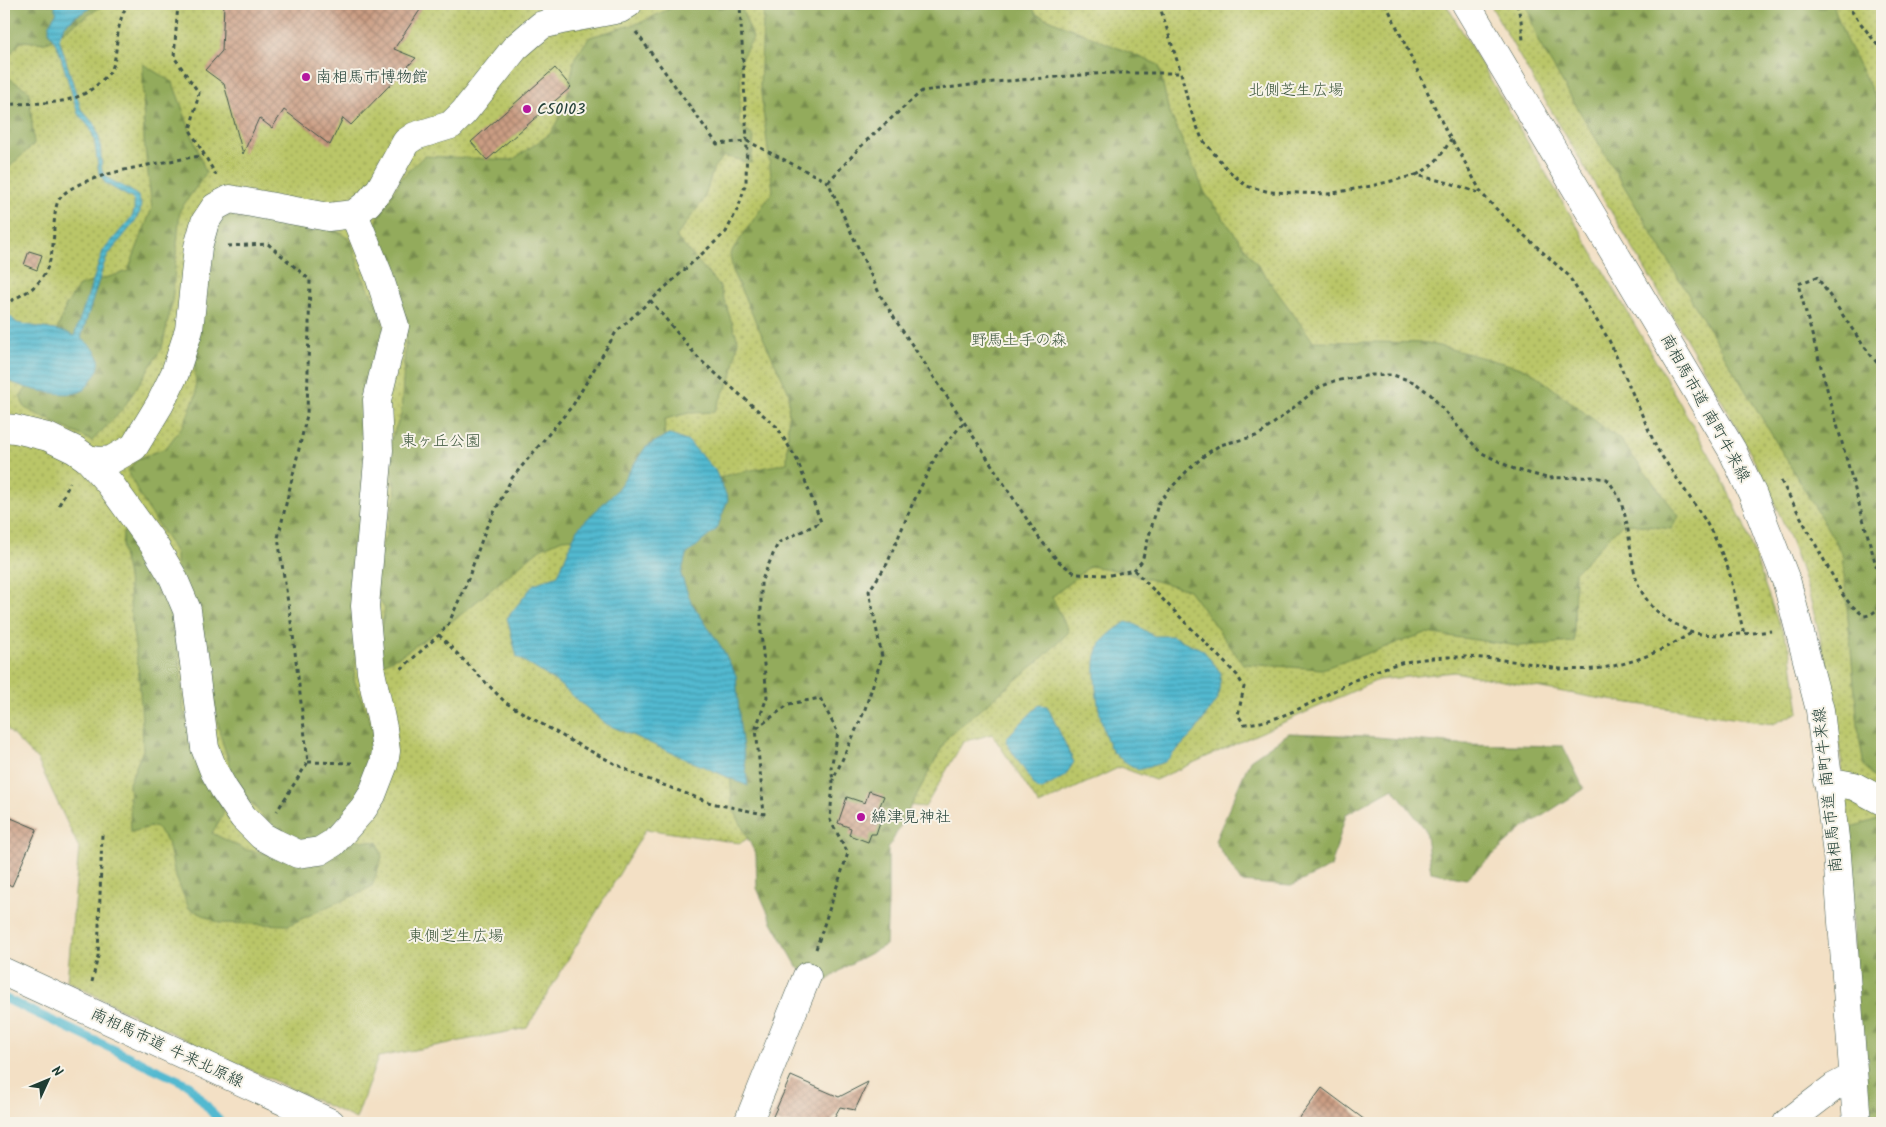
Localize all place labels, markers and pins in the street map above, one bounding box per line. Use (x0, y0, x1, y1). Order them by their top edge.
place label: 南相馬市博物館 (316, 65, 428, 90)
marker: 南相馬市博物館 (300, 71, 312, 83)
place label: C50103 (537, 97, 585, 122)
marker: C50103 (521, 103, 533, 115)
place label: 綿津見神社 (871, 805, 951, 830)
marker: 綿津見神社 (855, 811, 867, 823)

